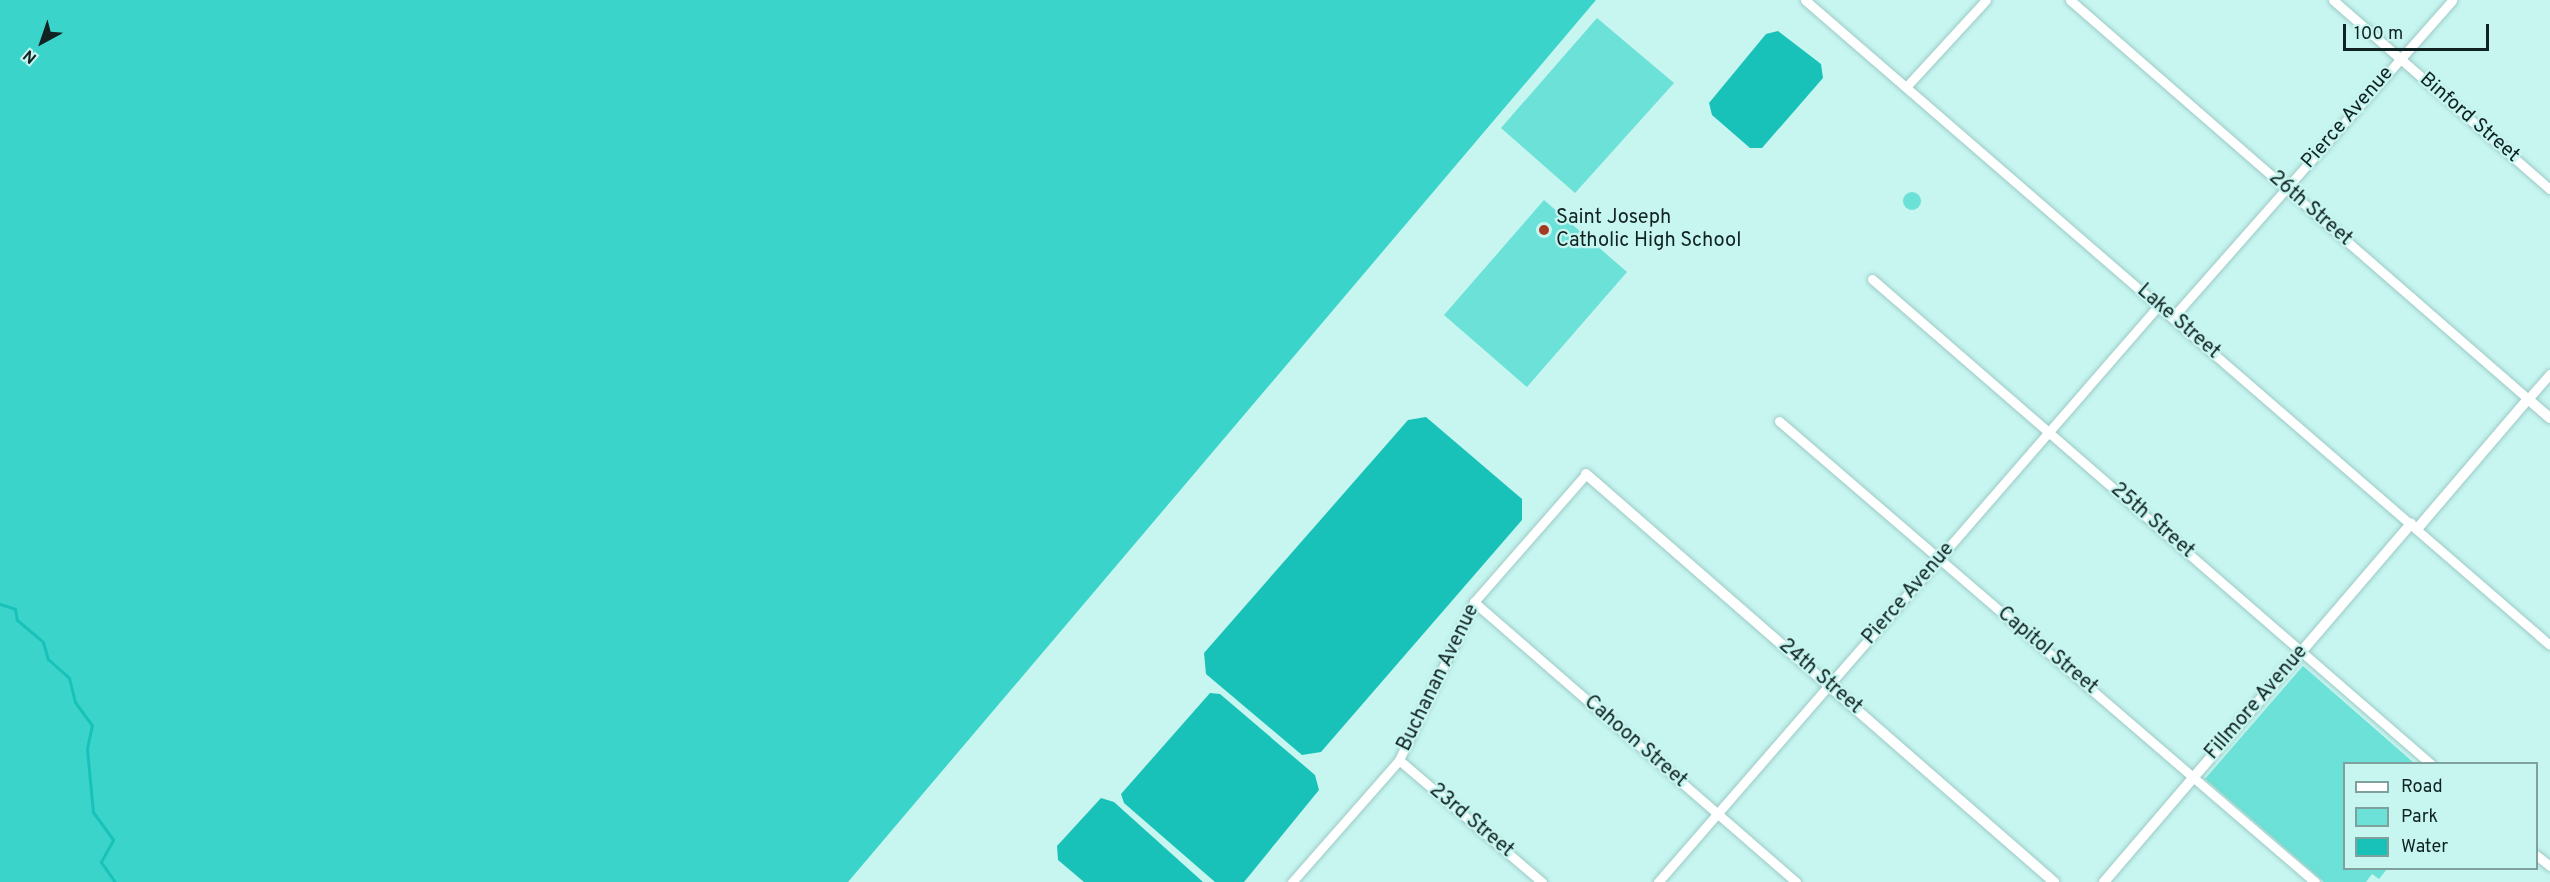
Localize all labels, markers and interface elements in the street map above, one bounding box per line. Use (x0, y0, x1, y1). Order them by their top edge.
north arrow (12, 12, 72, 72)
scale bar (2346, 12, 2492, 50)
text: 100 m (2354, 23, 2403, 46)
text: N (20, 44, 41, 67)
street label: Pierce Avenue (2297, 62, 2399, 174)
street label: Binford Street (2414, 68, 2524, 168)
street label: 26th Street (2264, 166, 2356, 252)
place label: Saint Joseph Catholic High School (1556, 207, 1741, 254)
marker: Saint Joseph Catholic High School (1537, 223, 1551, 237)
street label: Lake Street (2132, 279, 2224, 365)
street label: 25th Street (2105, 478, 2199, 564)
street label: Pierce Avenue (1858, 538, 1960, 650)
street label: Buchanan Avenue (1393, 600, 1485, 756)
street label: Capitol Street (1992, 602, 2102, 700)
street label: 24th Street (1773, 634, 1867, 720)
street label: Fillmore Avenue (2200, 641, 2314, 765)
street label: Cahoon Street (1579, 691, 1691, 793)
legend (2343, 762, 2538, 870)
text: Road (2401, 776, 2443, 799)
street label: 23rd Street (1424, 779, 1518, 863)
text: Park (2401, 806, 2438, 829)
text: Water (2401, 836, 2448, 859)

